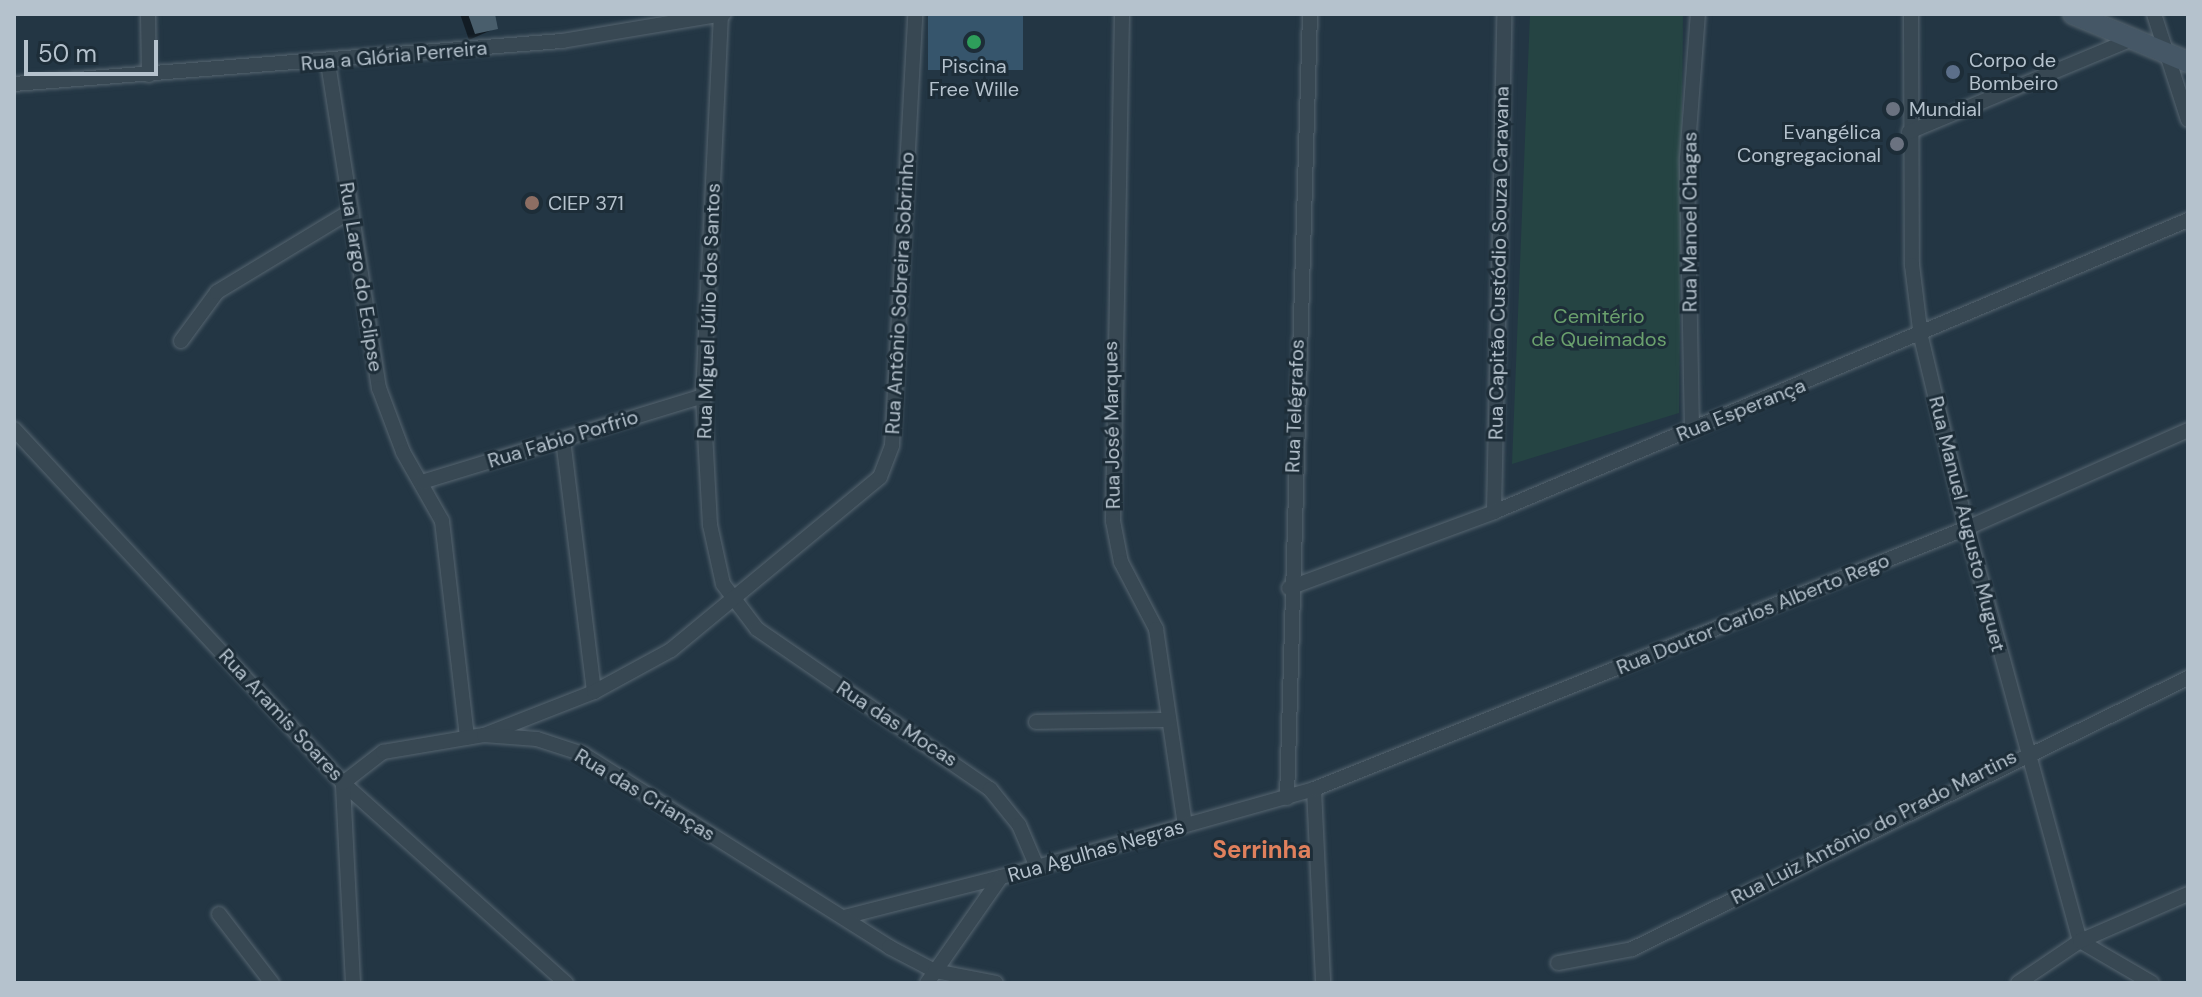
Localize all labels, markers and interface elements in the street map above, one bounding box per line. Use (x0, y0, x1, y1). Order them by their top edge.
scale bar (28, 24, 162, 74)
marker: Piscina Free Wille (965, 33, 983, 51)
street label: Rua a Glória Perreira (300, 36, 488, 76)
text: 50 m (38, 38, 97, 69)
place label: Corpo de Bombeiro (1969, 48, 2058, 95)
place label: Piscina Free Wille (929, 54, 1019, 101)
marker: Corpo de Bombeiro (1944, 63, 1962, 81)
street label: Rua Capitão Custódio Souza Caravana (1484, 86, 1514, 440)
place label: Mundial (1909, 97, 1981, 121)
marker: Mundial (1884, 100, 1902, 118)
place label: Evangélica Congregacional (1737, 120, 1881, 167)
street label: Rua Manoel Chagas (1678, 132, 1702, 312)
marker: Evangélica Congregacional (1888, 135, 1906, 153)
street label: Rua Antônio Sobreira Sobrinho (881, 151, 919, 435)
street label: Rua Largo do Eclipse (334, 180, 388, 374)
street label: Rua Miguel Júlio dos Santos (693, 183, 725, 439)
place label: CIEP 371 (548, 191, 624, 215)
marker: CIEP 371 (523, 194, 541, 212)
park label: Cemitério de Queimados (1531, 304, 1667, 351)
street label: Rua Telégrafos (1281, 339, 1309, 473)
street label: Rua José Marques (1099, 341, 1125, 509)
street label: Rua Esperança (1673, 373, 1809, 447)
street label: Rua Manuel Augusto Muguet (1924, 394, 2010, 654)
street label: Rua Fabio Porfrio (485, 405, 641, 473)
street label: Rua Doutor Carlos Alberto Rego (1613, 548, 1893, 680)
street label: Rua Aramis Soares (214, 644, 348, 786)
street label: Rua das Mocas (832, 676, 962, 772)
street label: Rua das Crianças (570, 744, 720, 846)
street label: Rua Luiz Antônio do Prado Martins (1727, 744, 2021, 910)
street label: Rua Agulhas Negras (1005, 814, 1187, 888)
district label: Serrinha (1213, 836, 1311, 864)

